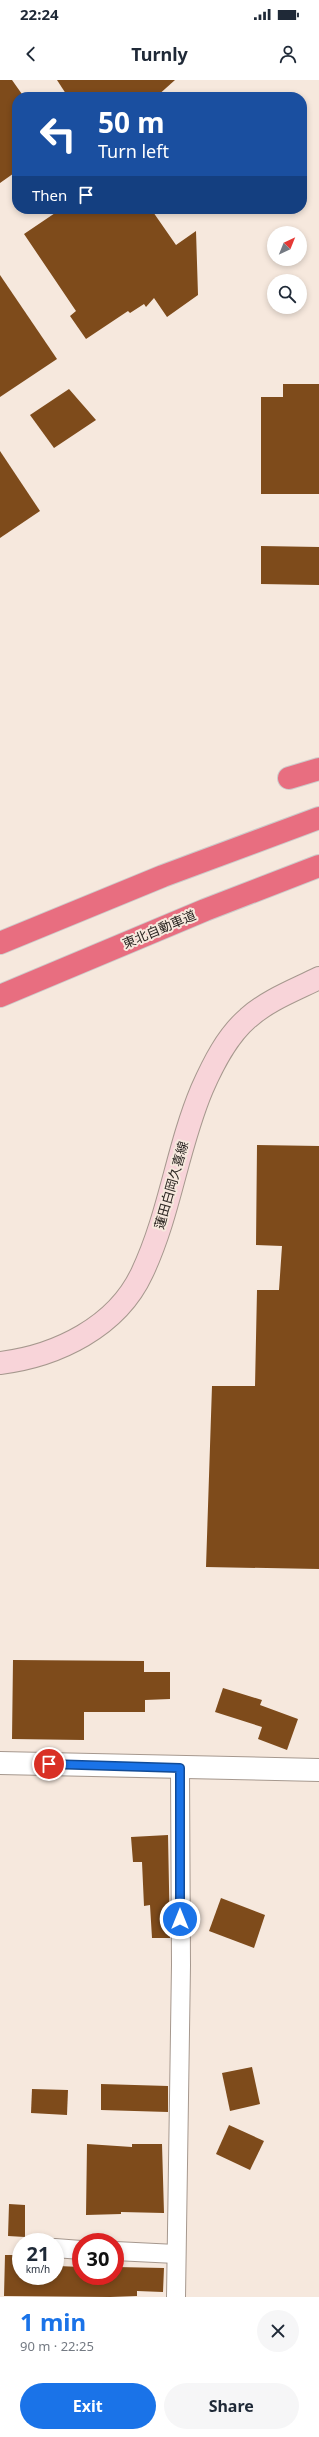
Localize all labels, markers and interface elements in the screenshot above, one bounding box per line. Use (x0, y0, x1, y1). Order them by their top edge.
text: 22:24 (20, 4, 59, 24)
text: Turnly (131, 42, 188, 66)
icon: back (20, 43, 42, 65)
icon: person (277, 43, 299, 65)
text: 50 m (98, 103, 165, 141)
icon: left (32, 108, 84, 160)
text: Turn left (98, 139, 169, 163)
icon: arrive (75, 184, 97, 206)
text: Then (32, 185, 67, 205)
north arrow (267, 226, 307, 266)
map controls (267, 226, 307, 314)
button: search (267, 274, 307, 314)
street label: 東北自動車道 (120, 905, 198, 953)
street label: 蓮田白岡久喜線 (150, 1139, 192, 1231)
pin (32, 1747, 66, 1781)
icon: arrive (38, 1753, 60, 1775)
position arrow (159, 1898, 201, 1940)
speed limit sign: 30 (72, 2233, 124, 2285)
text: 21 (27, 2240, 49, 2267)
text: km/h (26, 2262, 50, 2276)
text: 1 min (20, 2305, 86, 2338)
button: close (257, 2310, 299, 2352)
text: 90 m · 22:25 (20, 2337, 94, 2355)
button: Exit (20, 2383, 156, 2429)
button: Share (164, 2383, 299, 2429)

